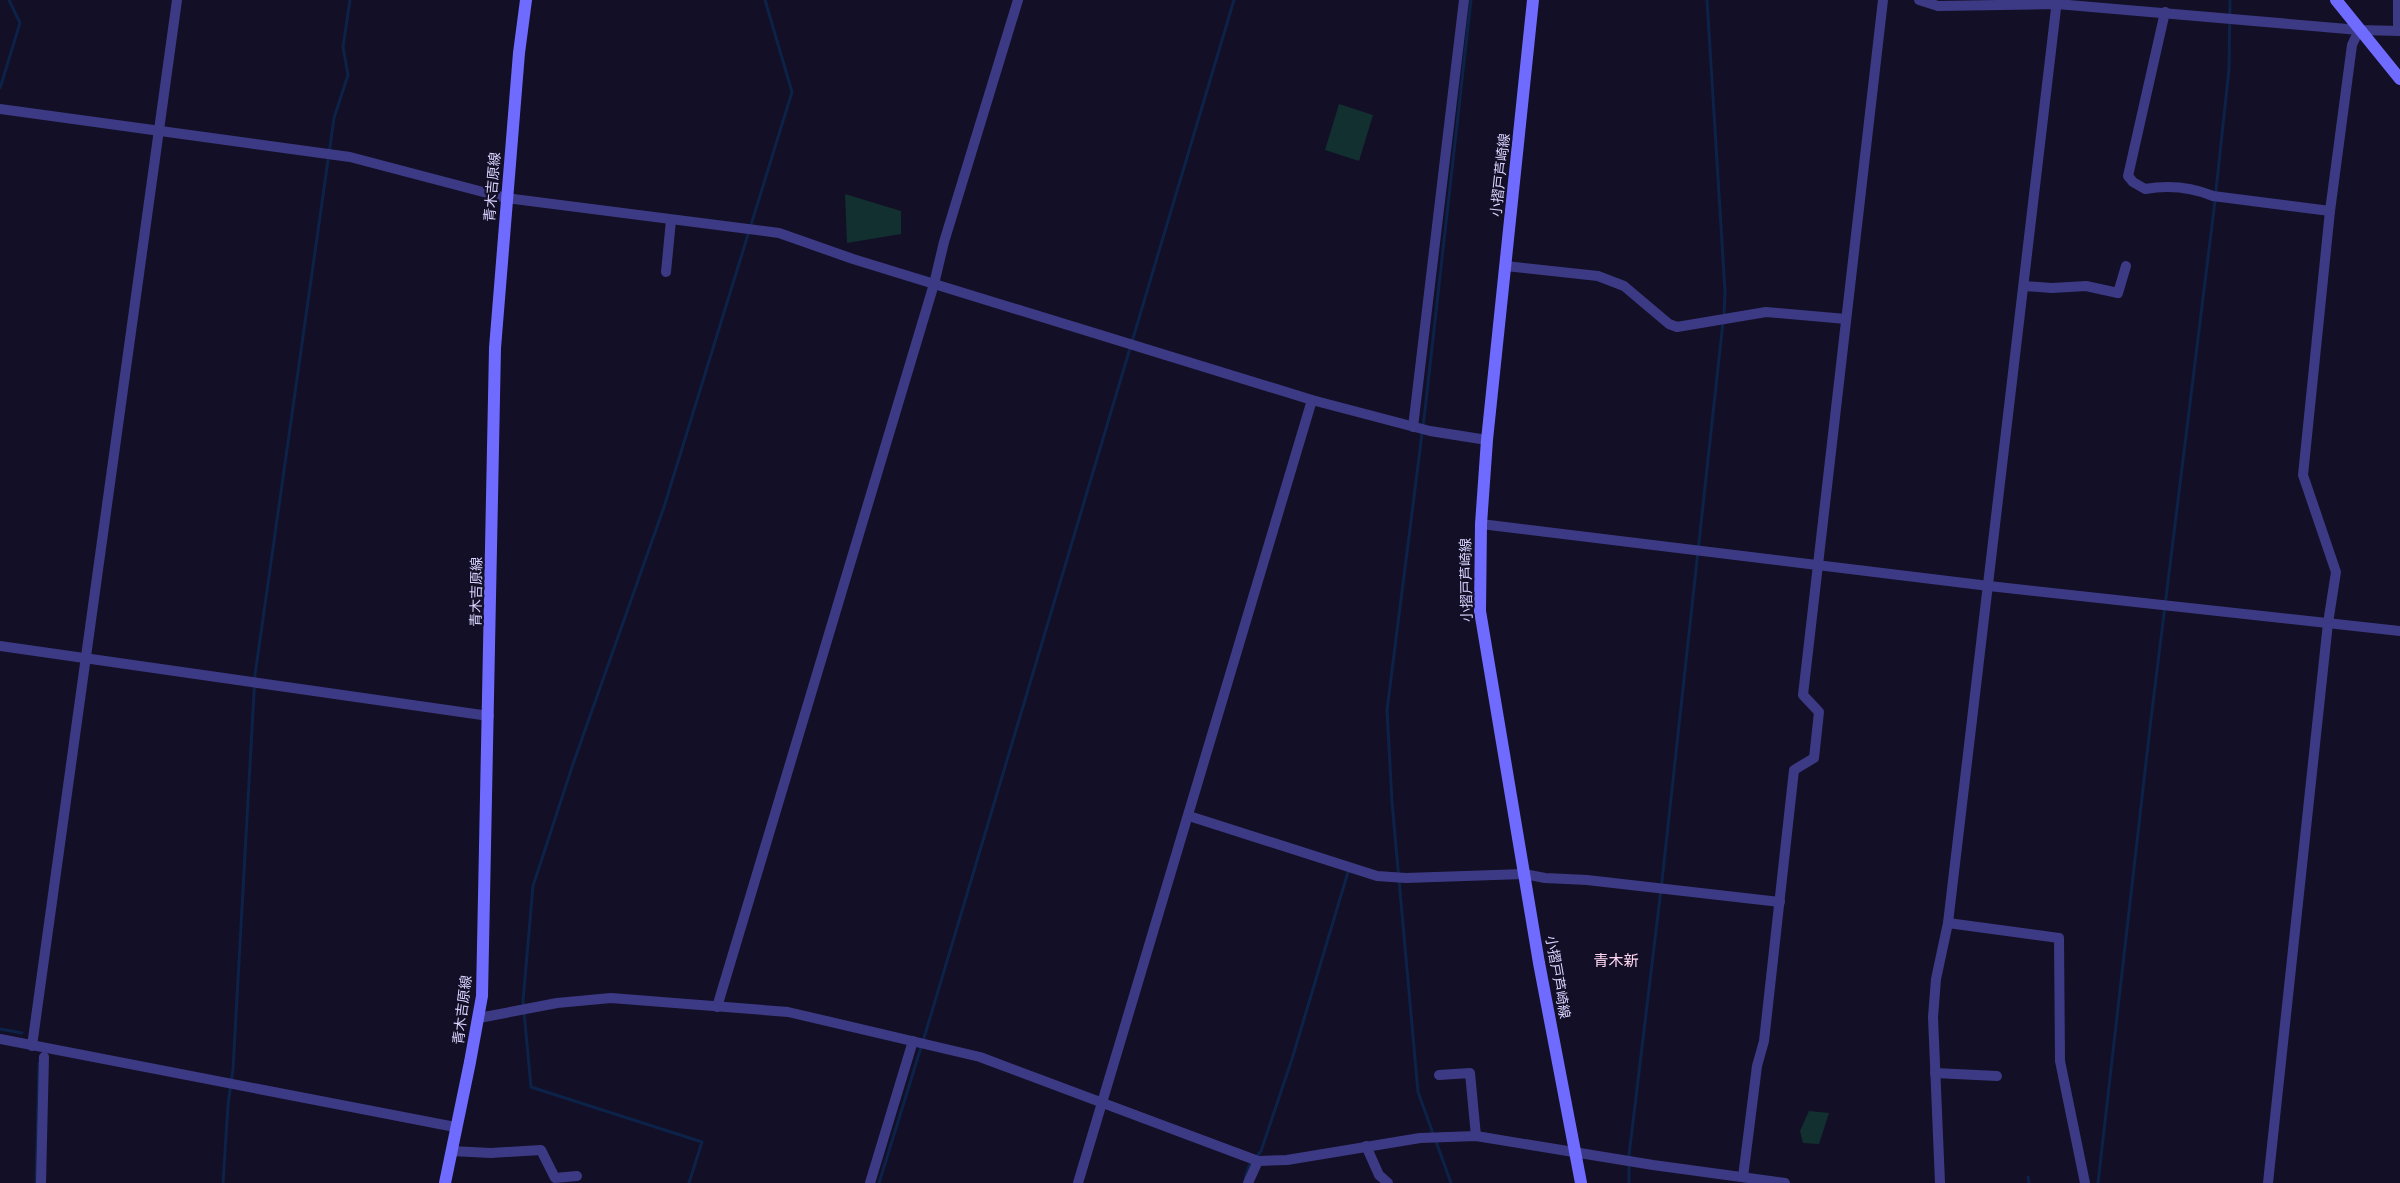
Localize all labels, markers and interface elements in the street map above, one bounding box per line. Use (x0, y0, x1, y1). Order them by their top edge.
street label: 小摺戸芦崎線 (1487, 132, 1513, 218)
street label: 青木吉原線 (480, 151, 504, 223)
street label: 小摺戸芦崎線 (1456, 538, 1476, 622)
street label: 青木吉原線 (466, 557, 486, 627)
street label: 小摺戸芦崎線 (1542, 934, 1574, 1020)
district label: 青木新 (1593, 951, 1639, 970)
street label: 青木吉原線 (449, 974, 475, 1046)

